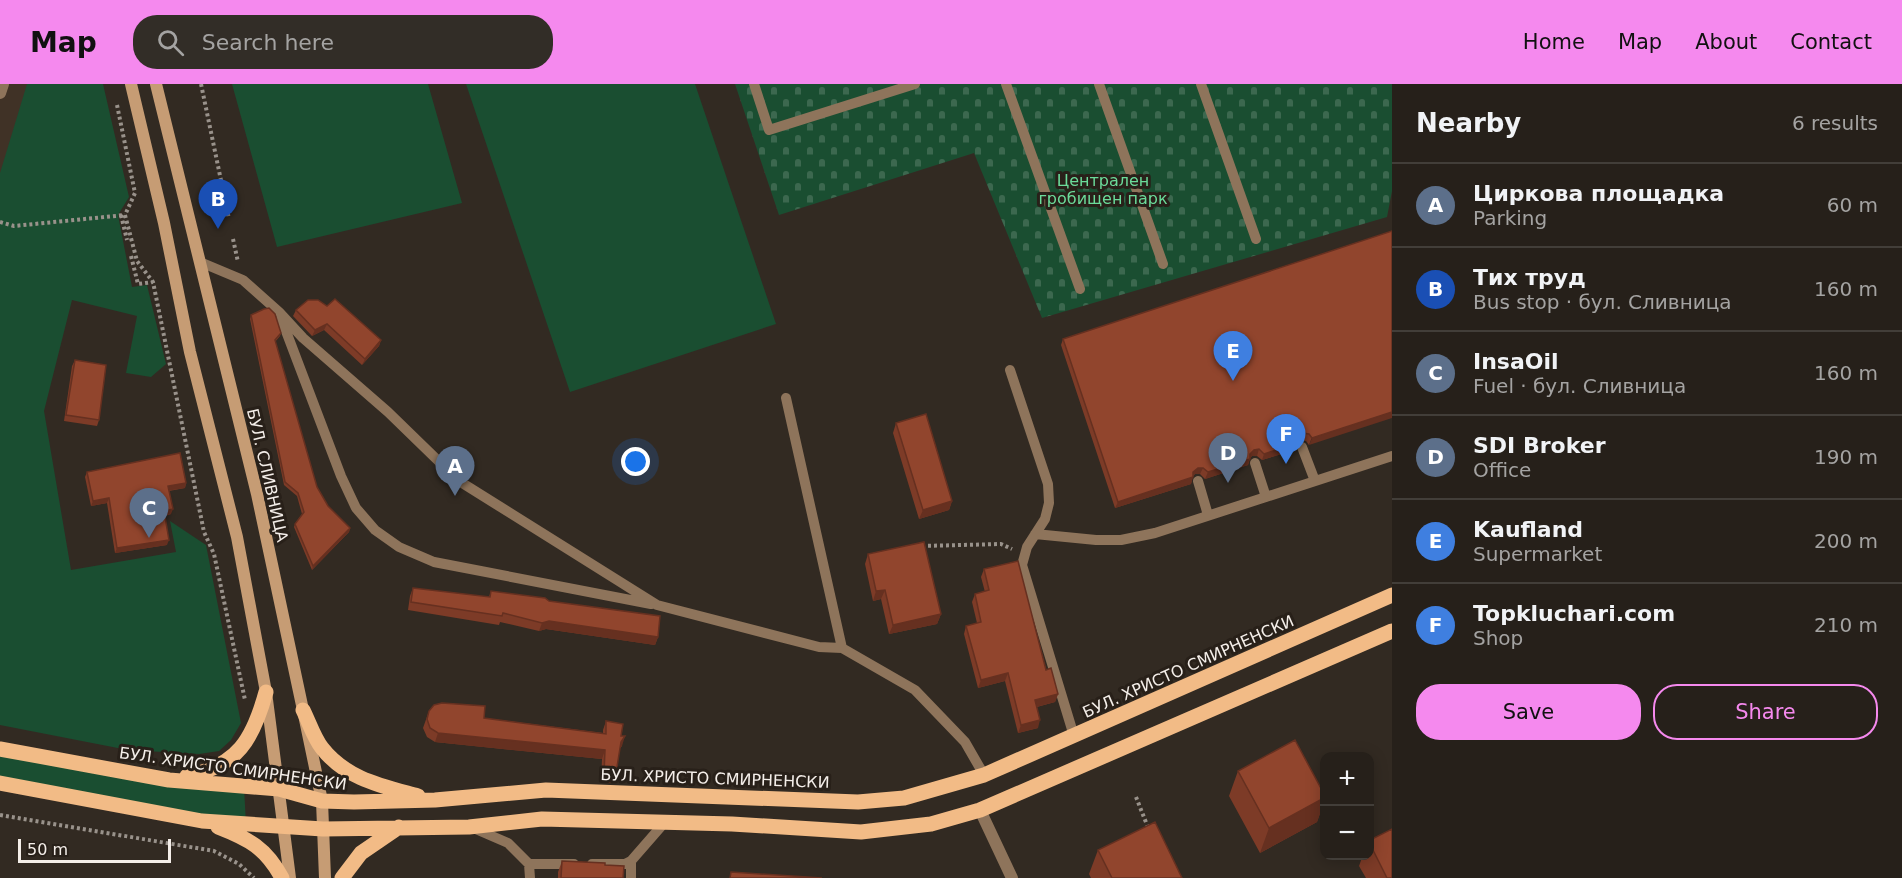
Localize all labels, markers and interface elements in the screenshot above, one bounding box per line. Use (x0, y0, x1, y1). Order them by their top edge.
search box (133, 15, 553, 69)
text: Map (30, 26, 97, 59)
icon: search (154, 26, 187, 59)
text: Search here (202, 30, 334, 55)
text: Home (1523, 30, 1585, 54)
text: Map (1618, 30, 1662, 54)
text: About (1695, 30, 1757, 54)
text: Contact (1790, 30, 1872, 54)
text: Nearby (1416, 108, 1521, 138)
text: 6 results (1792, 111, 1878, 135)
park label: Централен гробищен парк (1038, 171, 1168, 208)
pin: B (198, 180, 238, 229)
text: Циркова площадка (1473, 181, 1724, 206)
text: A (1428, 193, 1443, 217)
text: 60 m (1827, 193, 1878, 217)
text: Parking (1473, 206, 1547, 230)
text: Тих труд (1473, 265, 1586, 290)
text: B (1428, 277, 1443, 301)
text: 160 m (1814, 277, 1878, 301)
text: Bus stop · бул. Сливница (1473, 290, 1732, 314)
pin: E (1214, 332, 1252, 381)
text: InsaOil (1473, 349, 1559, 374)
text: C (1428, 361, 1443, 385)
text: 160 m (1814, 361, 1878, 385)
text: Fuel · бул. Сливница (1473, 374, 1686, 398)
street label: БУЛ. СЛИВНИЦА (243, 406, 292, 544)
pin: F (1266, 414, 1306, 464)
text: SDI Broker (1473, 433, 1606, 458)
pin: D (1208, 434, 1248, 483)
text: D (1427, 445, 1444, 469)
text: 190 m (1814, 445, 1878, 469)
pin: A (436, 446, 474, 496)
your location (621, 447, 650, 476)
text: Office (1473, 458, 1531, 482)
pin: C (130, 488, 168, 538)
text: Kaufland (1473, 517, 1583, 542)
text: E (1429, 529, 1442, 553)
text: 200 m (1814, 529, 1878, 553)
text: Supermarket (1473, 542, 1602, 566)
text: Topkluchari.com (1473, 601, 1675, 626)
street label: БУЛ. ХРИСТО СМИРНЕНСКИ (1080, 611, 1297, 722)
text: F (1429, 613, 1442, 637)
text: 210 m (1814, 613, 1878, 637)
text: Shop (1473, 626, 1523, 650)
button: Save (1416, 684, 1641, 740)
button: Share (1653, 684, 1878, 740)
street label: БУЛ. ХРИСТО СМИРНЕНСКИ (118, 743, 348, 794)
map controls (1320, 752, 1374, 860)
button: + (1320, 752, 1374, 806)
street label: БУЛ. ХРИСТО СМИРНЕНСКИ (600, 765, 830, 792)
button: − (1320, 806, 1374, 860)
scale bar (18, 836, 171, 864)
text: 50 m (27, 840, 68, 859)

